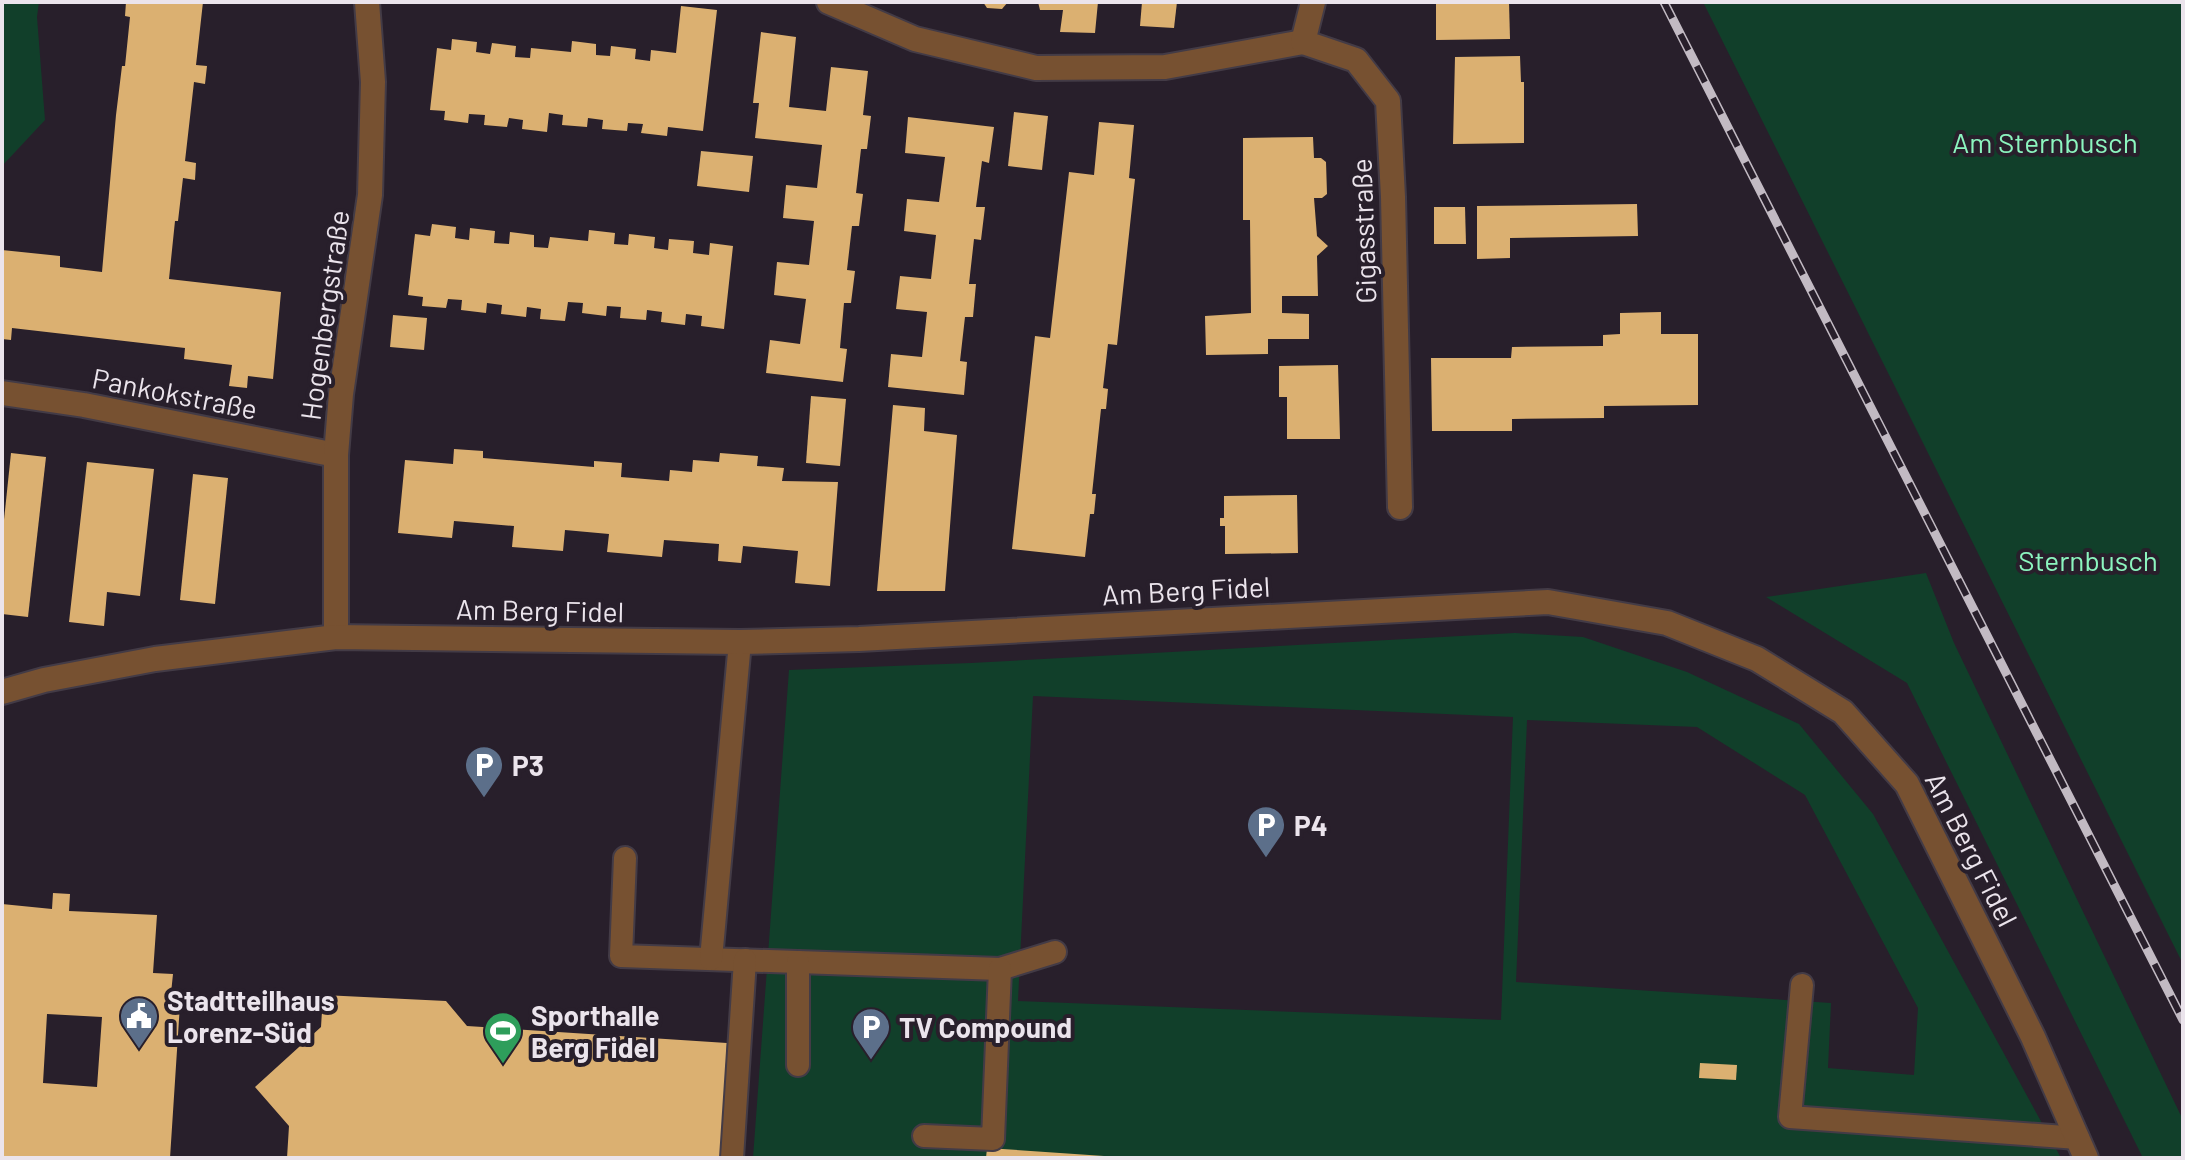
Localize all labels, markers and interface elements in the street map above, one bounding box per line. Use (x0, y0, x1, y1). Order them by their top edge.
park label: Am Sternbusch (1952, 125, 2138, 159)
street label: Gigasstraße (1343, 158, 1383, 304)
street label: Hogenbergstraße (292, 208, 356, 422)
street label: Pankokstraße (90, 360, 260, 426)
park label: Sternbusch (2018, 543, 2158, 577)
street label: Am Berg Fidel (1101, 569, 1271, 611)
street label: Am Berg Fidel (456, 592, 624, 628)
parking icon: P3 (463, 744, 505, 799)
place label: P3 (512, 748, 544, 782)
street label: Am Berg Fidel (1919, 766, 2025, 932)
parking icon: P4 (1245, 804, 1287, 859)
place label: P4 (1294, 808, 1328, 842)
place label: Stadtteilhaus Lorenz-Süd (167, 983, 335, 1049)
public building icon: Stadtteilhaus Lorenz-Süd (118, 995, 160, 1050)
place label: Sporthalle Berg Fidel (531, 998, 660, 1064)
parking icon: TV Compound (850, 1006, 892, 1061)
sports icon: Sporthalle Berg Fidel (482, 1010, 524, 1065)
place label: TV Compound (899, 1010, 1072, 1044)

